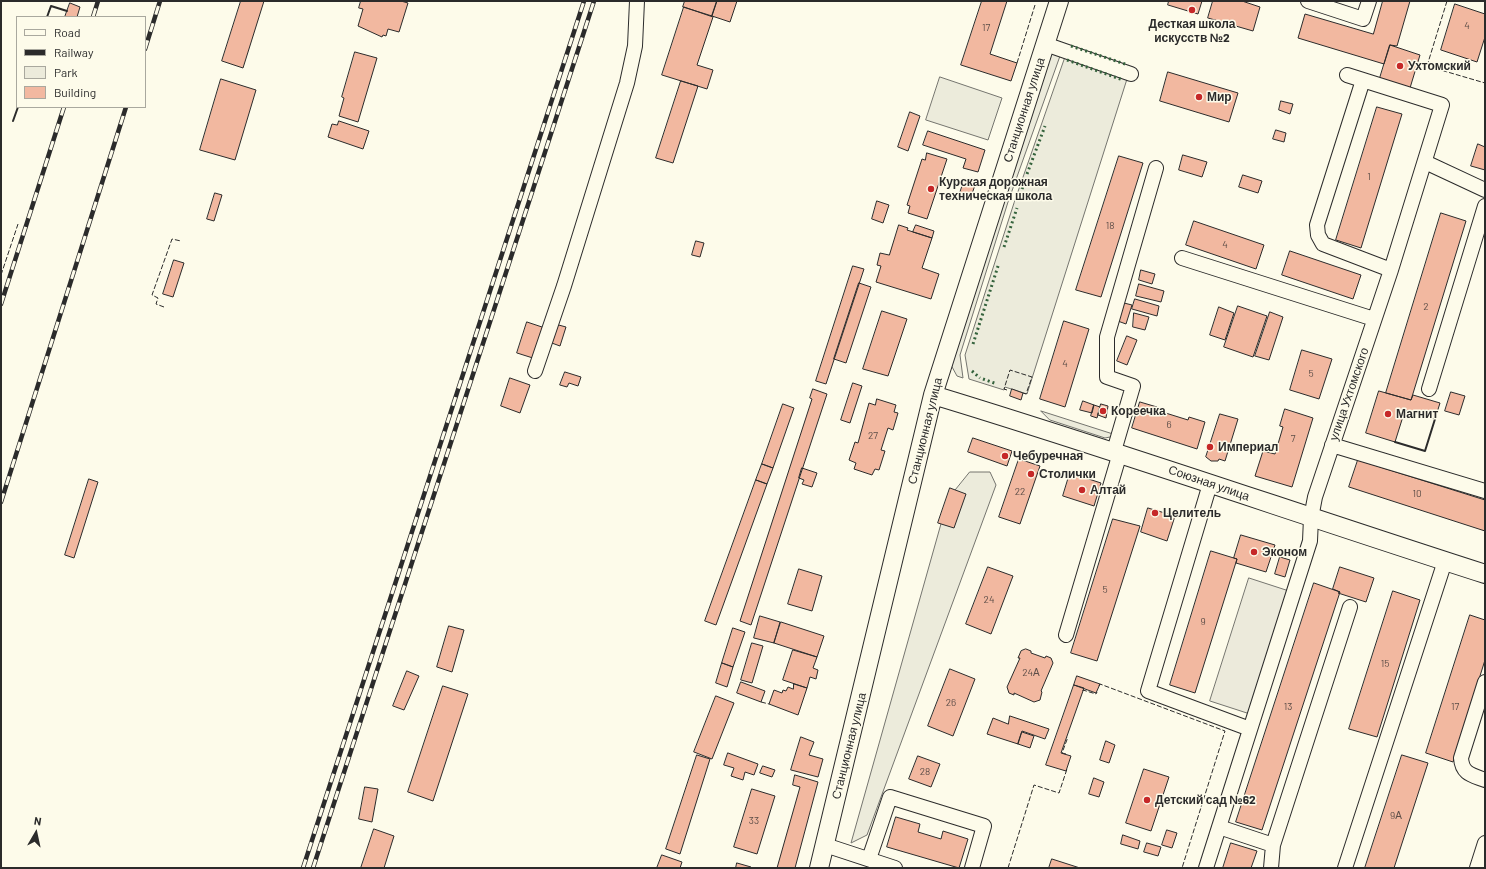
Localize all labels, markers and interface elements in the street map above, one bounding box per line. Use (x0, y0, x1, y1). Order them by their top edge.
marker: Десткая школа искусств №2 (1187, 5, 1197, 15)
legend (16, 16, 146, 108)
place label: Десткая школа искусств №2 (1148, 17, 1236, 45)
house number: 4 (1464, 20, 1470, 32)
house number: 17 (982, 22, 990, 34)
text: Road (54, 25, 81, 39)
text: Railway (54, 45, 93, 59)
street label: Станционная улица (1000, 56, 1048, 164)
place label: Ухтомский (1408, 59, 1471, 73)
marker: Ухтомский (1395, 61, 1405, 71)
text: Park (54, 65, 78, 79)
text: Building (54, 85, 96, 99)
place label: Мир (1207, 90, 1232, 104)
marker: Мир (1194, 92, 1204, 102)
house number: 1 (1367, 171, 1371, 183)
place label: Курская дорожная техническая школа (939, 175, 1052, 203)
marker: Курская дорожная техническая школа (926, 184, 936, 194)
house number: 18 (1106, 220, 1114, 232)
house number: 4 (1222, 239, 1228, 251)
house number: 2 (1423, 301, 1429, 313)
street label: улица Ухтомского (1326, 346, 1372, 442)
house number: 4 (1062, 358, 1068, 370)
house number: 5 (1308, 368, 1314, 380)
street label: Станционная улица (905, 376, 945, 486)
place label: Кореечка (1111, 404, 1166, 418)
marker: Кореечка (1098, 406, 1108, 416)
place label: Магнит (1396, 407, 1438, 421)
marker: Магнит (1383, 409, 1393, 419)
house number: 6 (1166, 419, 1172, 431)
house number: 27 (868, 430, 878, 442)
house number: 7 (1291, 433, 1295, 445)
place label: Империал (1218, 440, 1278, 454)
marker: Империал (1205, 442, 1215, 452)
place label: Чебуречная (1013, 449, 1083, 463)
marker: Чебуречная (1000, 451, 1010, 461)
street label: Союзная улица (1166, 462, 1252, 504)
place label: Столички (1039, 467, 1096, 481)
marker: Столички (1026, 469, 1036, 479)
place label: Алтай (1090, 483, 1126, 497)
marker: Алтай (1077, 485, 1087, 495)
house number: 22 (1015, 486, 1025, 498)
house number: 10 (1412, 488, 1422, 500)
place label: Целитель (1163, 506, 1221, 520)
marker: Целитель (1150, 508, 1160, 518)
place label: Эконом (1262, 545, 1307, 559)
marker: Эконом (1249, 547, 1259, 557)
house number: 5 (1102, 584, 1108, 596)
house number: 24 (984, 594, 994, 606)
house number: 9 (1200, 616, 1206, 628)
house number: 15 (1381, 658, 1389, 670)
house number: 24А (1022, 667, 1040, 679)
street label: Станционная улица (829, 691, 869, 801)
house number: 26 (946, 697, 956, 709)
house number: 13 (1284, 701, 1292, 713)
house number: 17 (1451, 701, 1459, 713)
house number: 28 (920, 766, 930, 778)
place label: Детский сад №62 (1155, 793, 1256, 807)
marker: Детский сад №62 (1142, 795, 1152, 805)
house number: 9А (1390, 810, 1402, 822)
north arrow (16, 813, 56, 853)
text: N (33, 814, 43, 828)
house number: 33 (749, 815, 759, 827)

